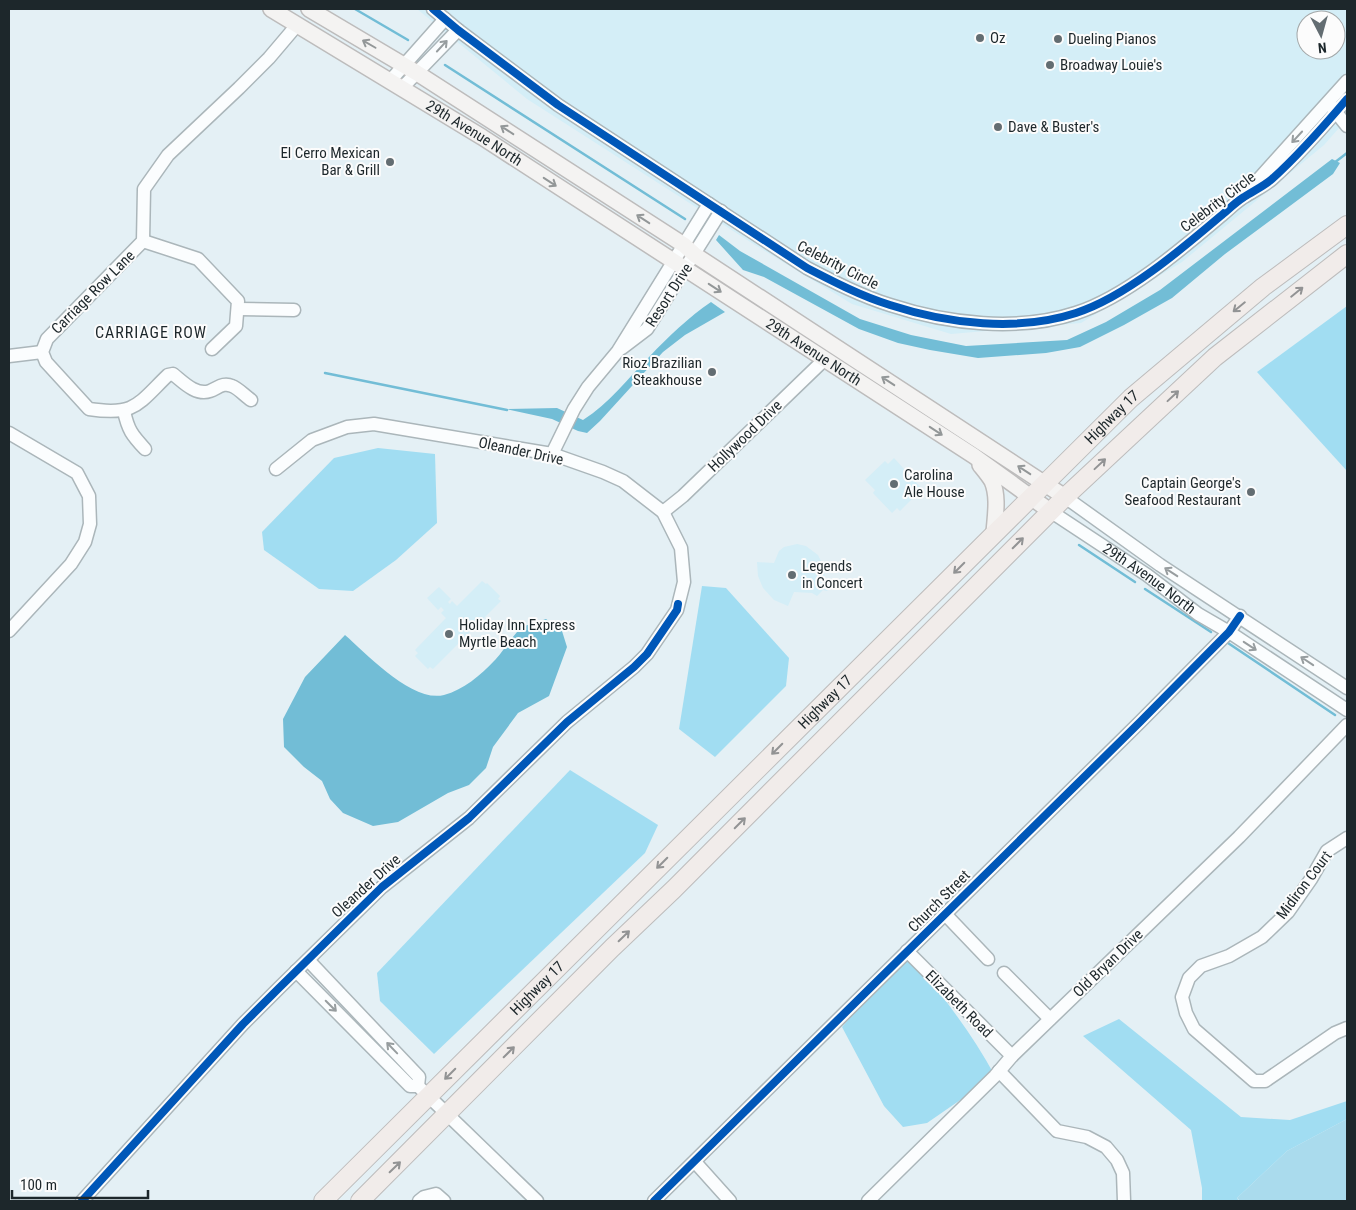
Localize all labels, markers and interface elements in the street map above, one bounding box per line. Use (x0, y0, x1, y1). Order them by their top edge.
north arrow (1296, 10, 1346, 60)
place label: Oz (990, 29, 1006, 47)
place label: Dueling Pianos (1068, 30, 1157, 48)
marker: Oz (974, 32, 986, 44)
marker: Dueling Pianos (1052, 33, 1064, 45)
one-way arrow (362, 39, 376, 49)
one-way arrow (436, 40, 448, 53)
text: N (1317, 40, 1327, 56)
place label: Broadway Louie's (1060, 56, 1163, 74)
marker: Broadway Louie's (1044, 59, 1056, 71)
street label: 29th Avenue North (423, 96, 526, 170)
place label: Dave & Buster's (1008, 118, 1100, 136)
marker: Dave & Buster's (992, 121, 1004, 133)
one-way arrow (500, 125, 514, 135)
one-way arrow (1291, 131, 1303, 144)
place label: El Cerro Mexican Bar & Grill (280, 144, 380, 179)
marker: El Cerro Mexican Bar & Grill (384, 156, 396, 168)
street label: Celebrity Circle (1177, 168, 1259, 236)
one-way arrow (543, 177, 557, 187)
one-way arrow (636, 214, 650, 224)
street label: Celebrity Circle (794, 237, 882, 293)
street label: Carriage Row Lane (48, 247, 138, 337)
street label: Resort Drive (642, 260, 696, 330)
one-way arrow (707, 284, 721, 294)
one-way arrow (1290, 286, 1303, 297)
one-way arrow (1233, 302, 1246, 313)
street label: 29th Avenue North (763, 315, 865, 390)
district label: CARRIAGE ROW (95, 323, 207, 342)
place label: Rioz Brazilian Steakhouse (622, 354, 702, 389)
marker: Rioz Brazilian Steakhouse (706, 366, 718, 378)
one-way arrow (882, 376, 896, 386)
street label: Highway 17 (1081, 386, 1142, 448)
one-way arrow (1166, 390, 1179, 402)
street label: Hollywood Drive (704, 396, 786, 476)
one-way arrow (929, 426, 943, 436)
street label: Oleander Drive (477, 433, 565, 469)
one-way arrow (1094, 458, 1107, 470)
one-way arrow (1018, 465, 1032, 475)
place label: Carolina Ale House (904, 466, 965, 501)
place label: Captain George's Seafood Restaurant (1124, 474, 1241, 509)
marker: Carolina Ale House (888, 478, 900, 490)
marker: Captain George's Seafood Restaurant (1245, 486, 1257, 498)
one-way arrow (1012, 537, 1025, 549)
street label: 29th Avenue North (1099, 539, 1199, 618)
place label: Legends in Concert (802, 557, 863, 592)
one-way arrow (953, 561, 965, 574)
one-way arrow (1164, 566, 1178, 577)
marker: Legends in Concert (786, 569, 798, 581)
place label: Holiday Inn Express Myrtle Beach (459, 616, 575, 651)
marker: Holiday Inn Express Myrtle Beach (443, 628, 455, 640)
one-way arrow (1243, 641, 1257, 651)
one-way arrow (1300, 656, 1314, 666)
street label: Highway 17 (794, 671, 856, 733)
one-way arrow (771, 742, 783, 755)
one-way arrow (734, 817, 746, 829)
street label: Midiron Court (1272, 847, 1336, 923)
street label: Oleander Drive (328, 850, 404, 922)
one-way arrow (656, 857, 668, 869)
street label: Church Street (904, 866, 974, 936)
street label: Old Bryan Drive (1069, 925, 1147, 1001)
one-way arrow (617, 930, 630, 942)
street label: Highway 17 (506, 957, 568, 1019)
street label: Elizabeth Road (922, 967, 996, 1041)
one-way arrow (324, 999, 336, 1011)
one-way arrow (386, 1042, 398, 1055)
one-way arrow (503, 1045, 515, 1058)
one-way arrow (444, 1068, 457, 1080)
one-way arrow (388, 1161, 401, 1173)
scale bar (12, 1168, 149, 1200)
text: 100 m (20, 1176, 57, 1194)

